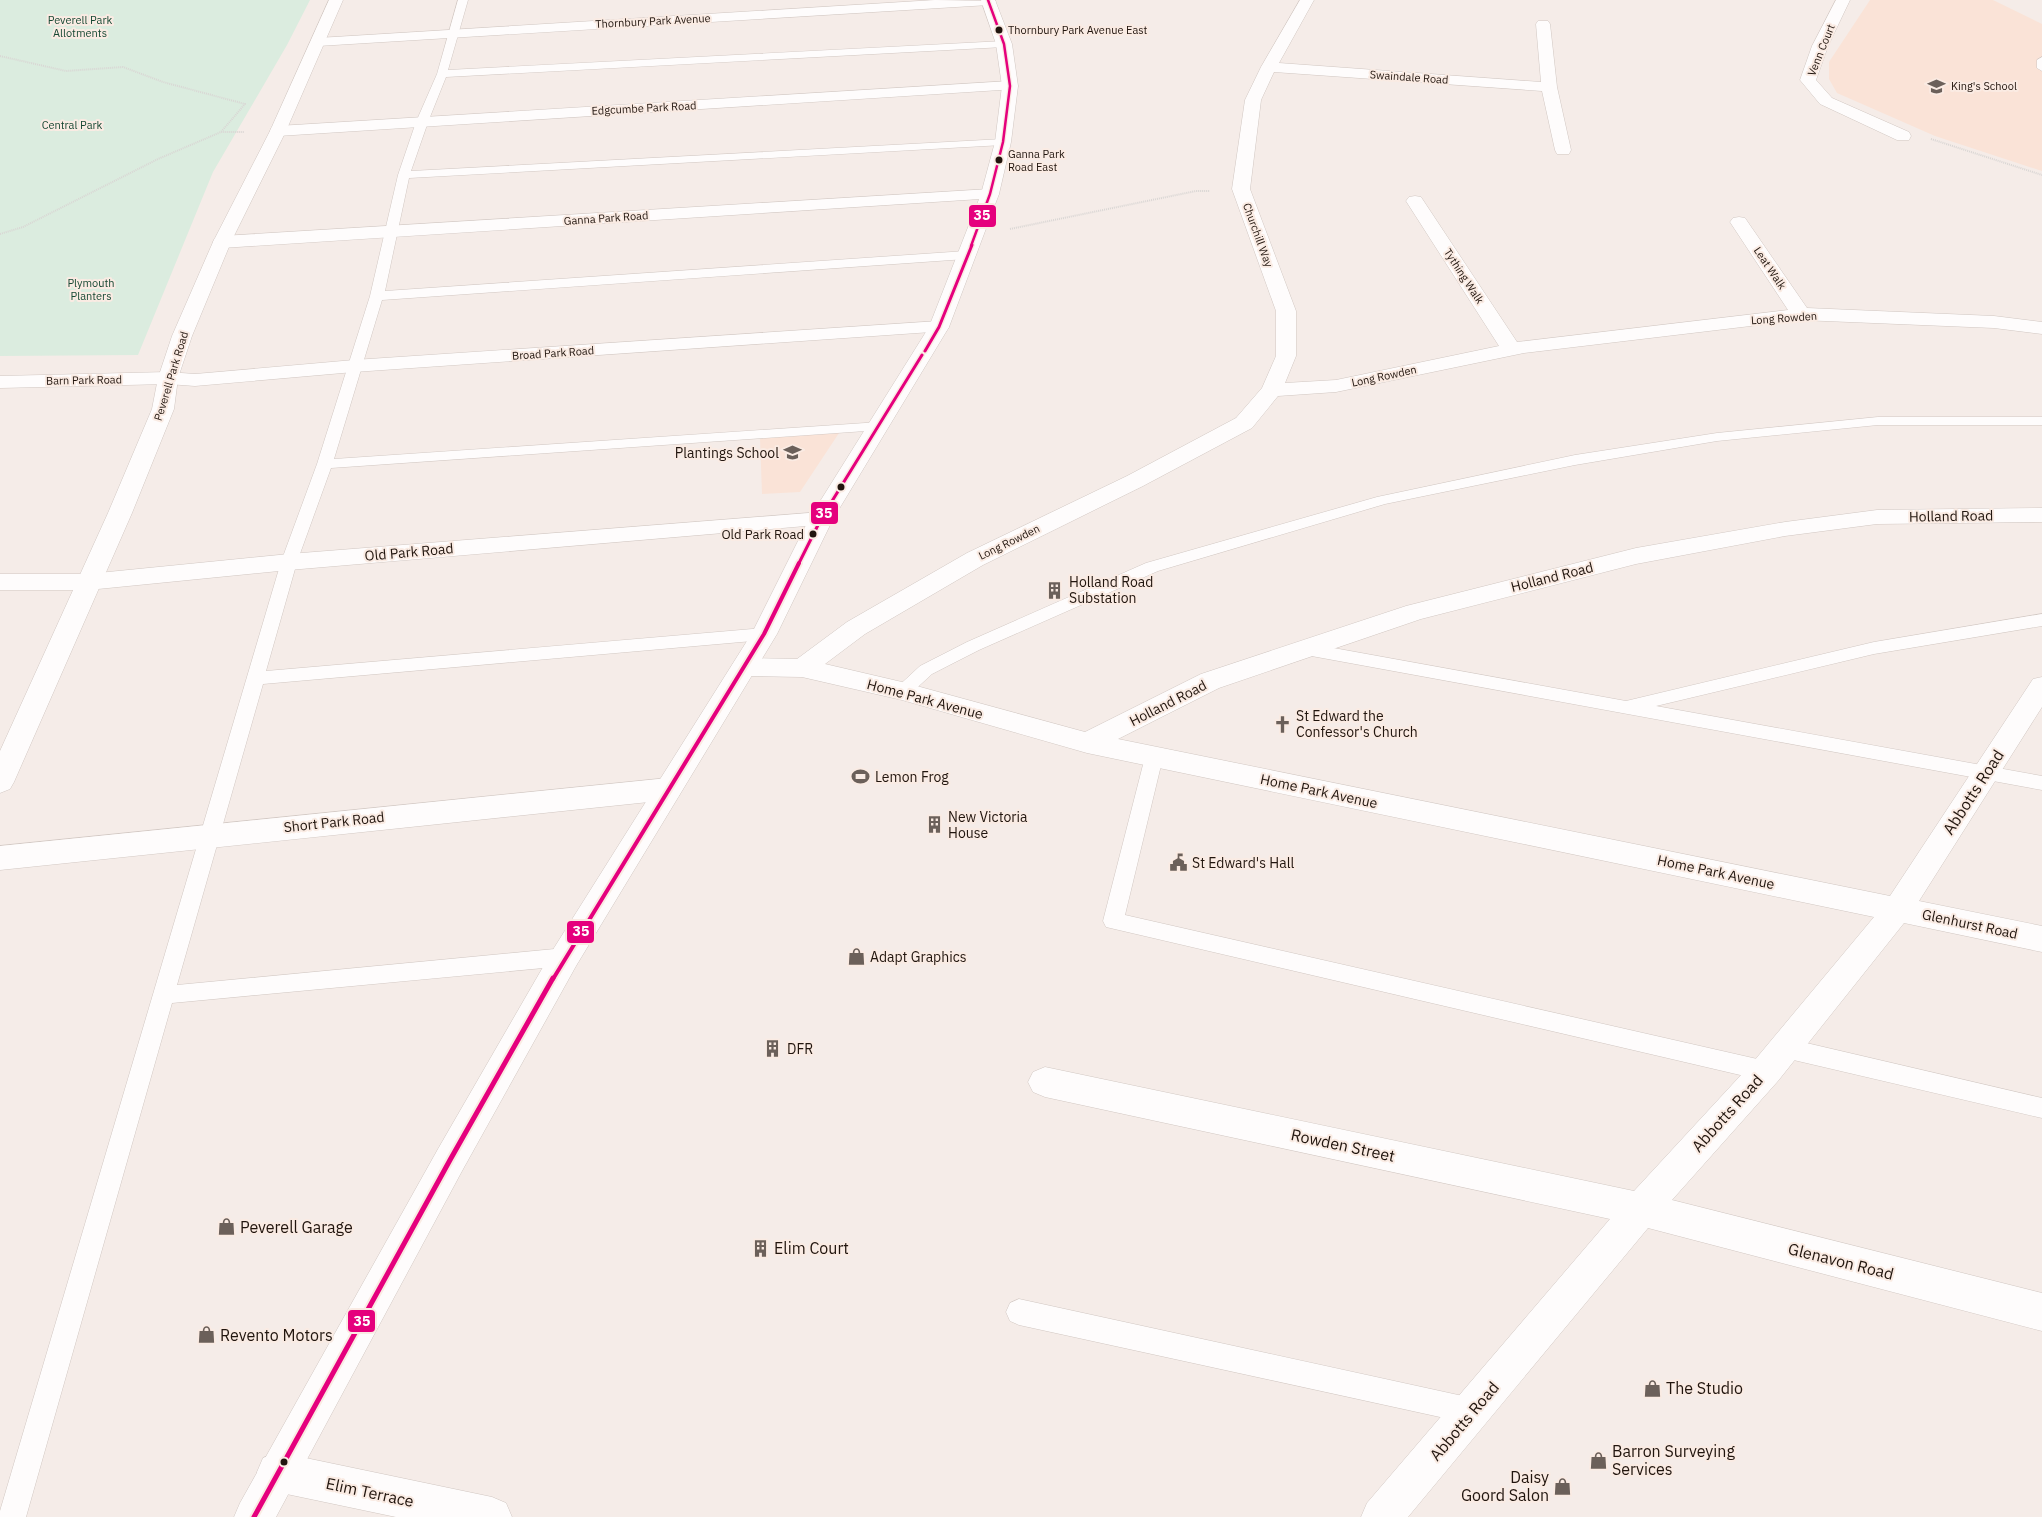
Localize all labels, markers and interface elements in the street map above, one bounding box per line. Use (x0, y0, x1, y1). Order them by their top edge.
street label: Thornbury Park Avenue (595, 11, 711, 31)
park label: Peverell Park Allotments (48, 13, 112, 40)
street label: Venn Court (1804, 22, 1838, 78)
place label: Thornbury Park Avenue East (1008, 23, 1148, 37)
marker: Thornbury Park Avenue East (994, 25, 1004, 35)
street label: Swaindale Road (1369, 67, 1449, 87)
school or university icon: King's School (1927, 76, 1947, 96)
place label: King's School (1951, 79, 2017, 93)
street label: Edgcumbe Park Road (591, 98, 697, 118)
park label: Central Park (42, 118, 103, 132)
place label: Ganna Park Road East (1008, 147, 1065, 174)
marker: Ganna Park Road East (994, 155, 1004, 165)
street label: Churchill Way (1240, 201, 1276, 270)
line badge: 35 (968, 204, 997, 228)
text: 35 (974, 206, 990, 224)
street label: Ganna Park Road (563, 208, 649, 228)
street label: Leat Walk (1751, 244, 1789, 292)
street label: Tything Walk (1441, 246, 1487, 306)
park label: Plymouth Planters (67, 276, 115, 303)
street label: Long Rowden (1750, 309, 1818, 327)
street label: Peverell Park Road (151, 330, 191, 422)
street label: Broad Park Road (511, 343, 595, 363)
street label: Long Rowden (1350, 362, 1418, 390)
street label: Barn Park Road (46, 372, 122, 388)
school or university icon: Plantings School (783, 443, 803, 463)
place label: Plantings School (675, 444, 779, 462)
unlabelled marker (836, 482, 846, 492)
line badge: 35 (810, 501, 839, 525)
text: 35 (816, 504, 832, 522)
street label: Holland Road (1909, 506, 1993, 526)
street label: Long Rowden (976, 521, 1042, 563)
place label: Old Park Road (721, 526, 804, 543)
marker: Old Park Road (808, 529, 818, 539)
street label: Old Park Road (364, 539, 454, 565)
street label: Holland Road (1509, 558, 1595, 596)
place label: Holland Road Substation (1069, 573, 1153, 607)
building icon: Holland Road Substation (1045, 580, 1065, 600)
street label: Home Park Avenue (865, 675, 985, 723)
street label: Holland Road (1126, 676, 1210, 730)
place label: St Edward the Confessor's Church (1296, 707, 1418, 741)
church icon: St Edward the Confessor's Church (1272, 714, 1292, 734)
street label: Abbotts Road (1938, 746, 2008, 838)
sports icon: Lemon Frog (851, 767, 871, 787)
place label: Lemon Frog (875, 768, 949, 786)
street label: Home Park Avenue (1259, 770, 1380, 812)
street label: Short Park Road (283, 808, 385, 836)
place label: New Victoria House (948, 808, 1028, 842)
building icon: New Victoria House (924, 815, 944, 835)
street label: Home Park Avenue (1656, 851, 1777, 893)
public building icon: St Edward's Hall (1168, 853, 1188, 873)
place label: St Edward's Hall (1192, 854, 1294, 872)
street label: Glenhurst Road (1921, 905, 2019, 943)
line badge: 35 (566, 920, 595, 944)
text: 35 (573, 922, 589, 940)
shop icon: Adapt Graphics (846, 947, 866, 967)
place label: Adapt Graphics (870, 948, 967, 966)
building icon: DFR (763, 1039, 783, 1059)
place label: DFR (787, 1040, 813, 1058)
street label: Abbotts Road (1687, 1070, 1767, 1156)
street label: Rowden Street (1289, 1124, 1397, 1166)
shop icon: Peverell Garage (216, 1217, 236, 1237)
place label: Peverell Garage (240, 1217, 353, 1237)
building icon: Elim Court (750, 1238, 770, 1258)
place label: Elim Court (774, 1238, 849, 1258)
street label: Glenavon Road (1786, 1238, 1896, 1284)
line badge: 35 (347, 1309, 376, 1333)
text: 35 (354, 1312, 370, 1330)
shop icon: Revento Motors (196, 1325, 216, 1345)
place label: Revento Motors (220, 1325, 333, 1345)
street label: Abbotts Road (1425, 1377, 1503, 1465)
shop icon: The Studio (1642, 1378, 1662, 1398)
place label: The Studio (1666, 1378, 1743, 1398)
place label: Barron Surveying Services (1612, 1441, 1735, 1479)
shop icon: Barron Surveying Services (1588, 1450, 1608, 1470)
unlabelled marker (279, 1457, 289, 1467)
place label: Daisy Goord Salon (1461, 1467, 1549, 1505)
street label: Elim Terrace (324, 1473, 416, 1511)
shop icon: Daisy Goord Salon (1553, 1476, 1573, 1496)

